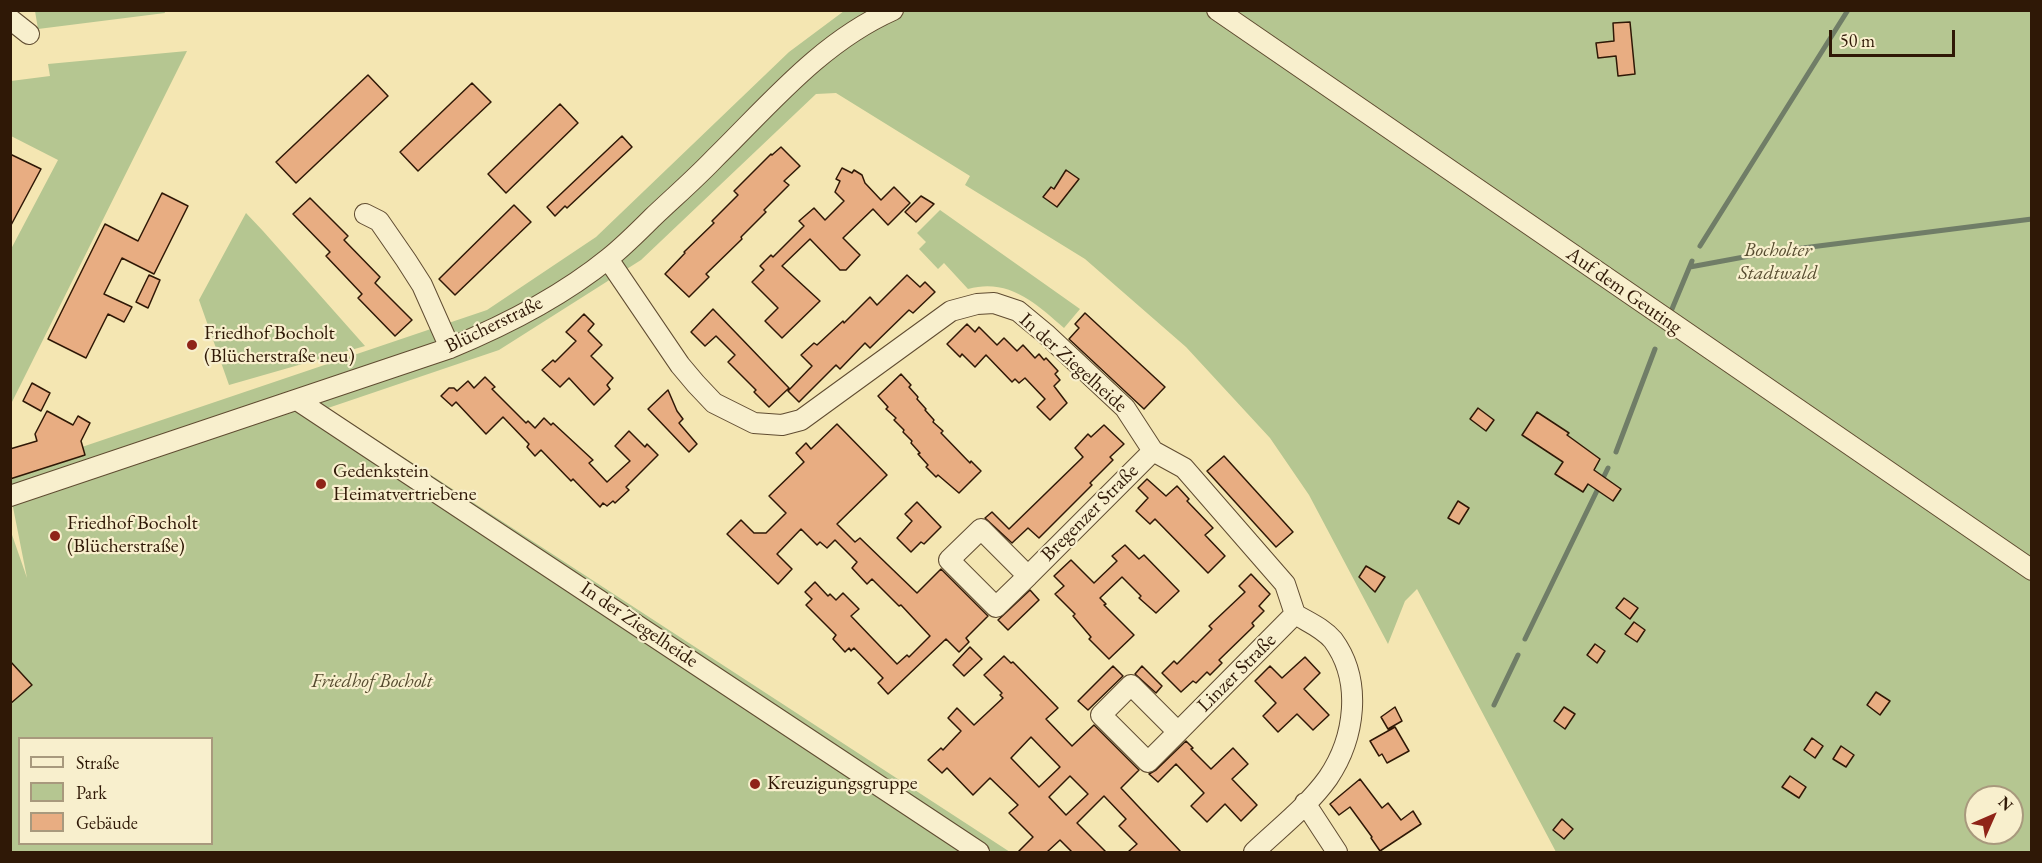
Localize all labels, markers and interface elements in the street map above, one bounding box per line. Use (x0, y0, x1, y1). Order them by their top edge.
scale bar (1832, 18, 1958, 56)
text: 50 m (1840, 29, 1875, 52)
park label: Bocholter Stadtwald (1738, 239, 1818, 286)
street label: Auf dem Geuting (1562, 242, 1686, 340)
street label: Blücherstraße (441, 291, 547, 359)
street label: In der Ziegelheide (1014, 308, 1132, 418)
place label: Friedhof Bocholt (Blücherstraße neu) (204, 322, 355, 369)
marker: Friedhof Bocholt (Blücherstraße neu) (185, 338, 199, 352)
street label: Bregenzer Straße (1036, 459, 1144, 567)
place label: Gedenkstein Heimatvertriebene (333, 460, 477, 507)
marker: Gedenkstein Heimatvertriebene (314, 477, 328, 491)
place label: Friedhof Bocholt (Blücherstraße) (67, 512, 198, 559)
marker: Friedhof Bocholt (Blücherstraße) (48, 529, 62, 543)
street label: In der Ziegelheide (576, 577, 702, 673)
street label: Linzer Straße (1193, 629, 1281, 717)
park label: Friedhof Bocholt (311, 670, 433, 694)
legend (18, 737, 213, 845)
text: Straße (76, 751, 119, 774)
place label: Kreuzigungsgruppe (767, 772, 918, 796)
marker: Kreuzigungsgruppe (748, 777, 762, 791)
text: Park (76, 781, 107, 804)
north arrow (1964, 785, 2024, 845)
text: N (1994, 791, 2018, 815)
text: Gebäude (76, 811, 138, 834)

